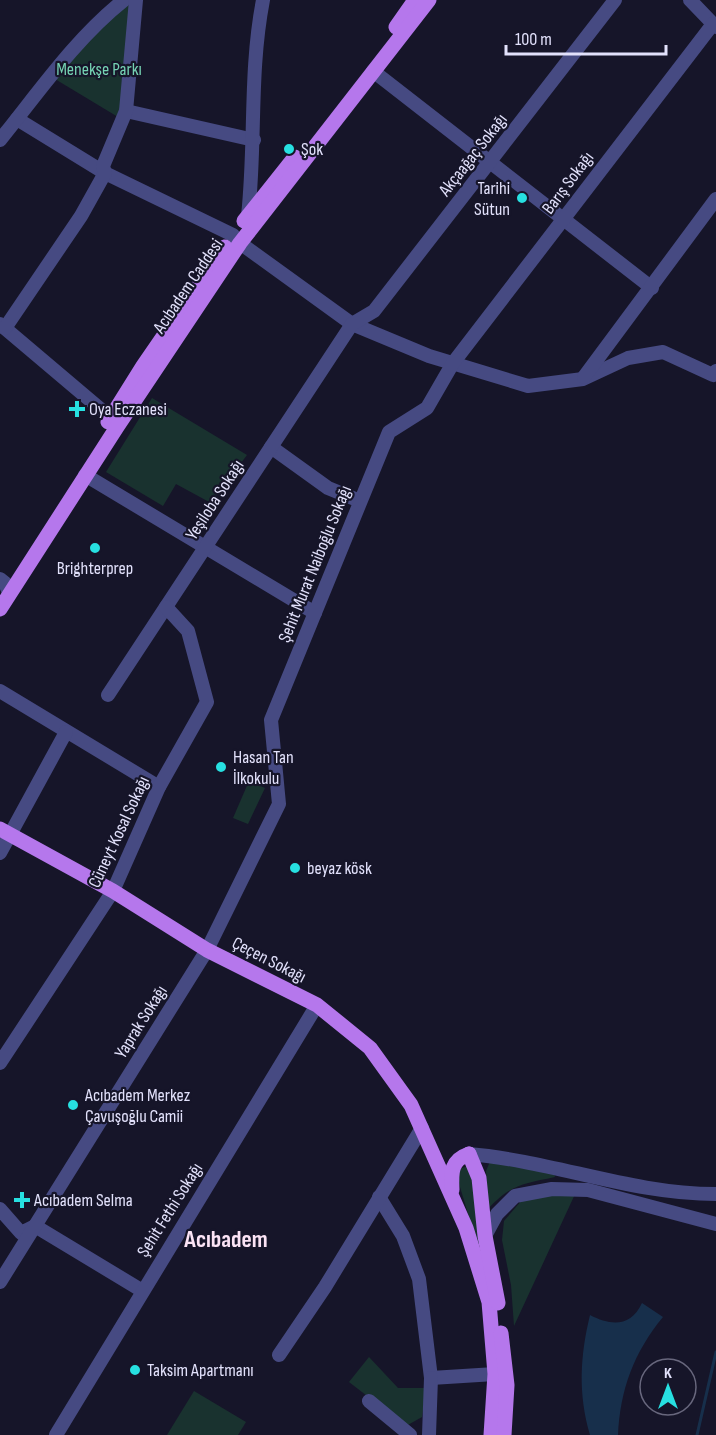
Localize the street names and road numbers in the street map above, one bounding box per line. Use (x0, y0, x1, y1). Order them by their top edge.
street label: Akçaağaç Sokağı (434, 110, 512, 201)
street label: Barış Sokağı (538, 148, 598, 218)
street label: Acıbadem Caddesi (148, 235, 227, 338)
street label: Yeşiloba Sokağı (181, 456, 249, 544)
street label: Şehit Murat Naiboğlu Sokağı (274, 482, 356, 646)
street label: Cüneyt Kosal Sokağı (84, 773, 154, 891)
street label: Çeçen Sokağı (228, 932, 310, 988)
street label: Yaprak Sokağı (110, 982, 172, 1062)
street label: Şehit Fethi Sokağı (133, 1159, 207, 1261)

